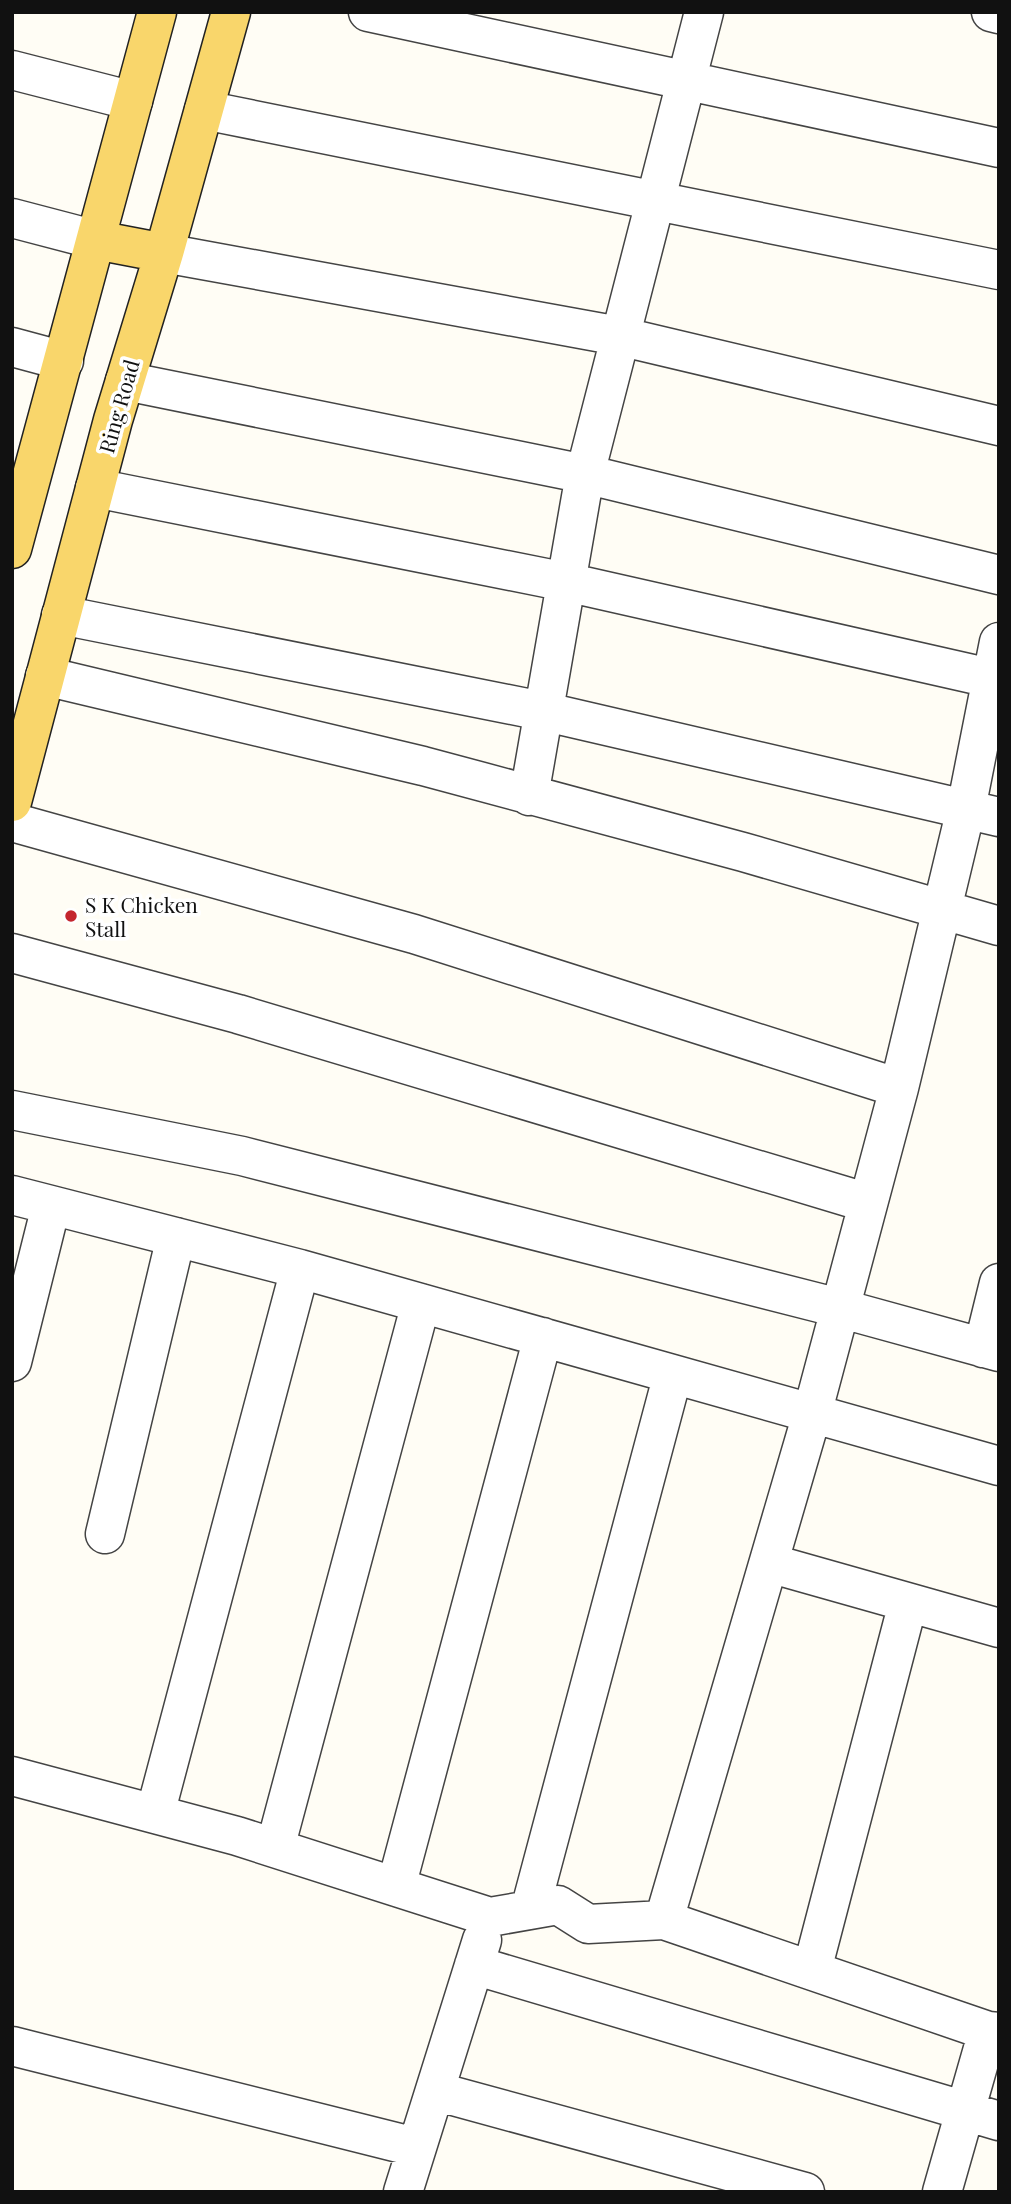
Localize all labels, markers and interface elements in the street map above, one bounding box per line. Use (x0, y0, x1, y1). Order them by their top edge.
street label: Ring Road (91, 356, 145, 456)
place label: S K Chicken Stall (85, 890, 198, 942)
marker: S K Chicken Stall (63, 908, 79, 924)

